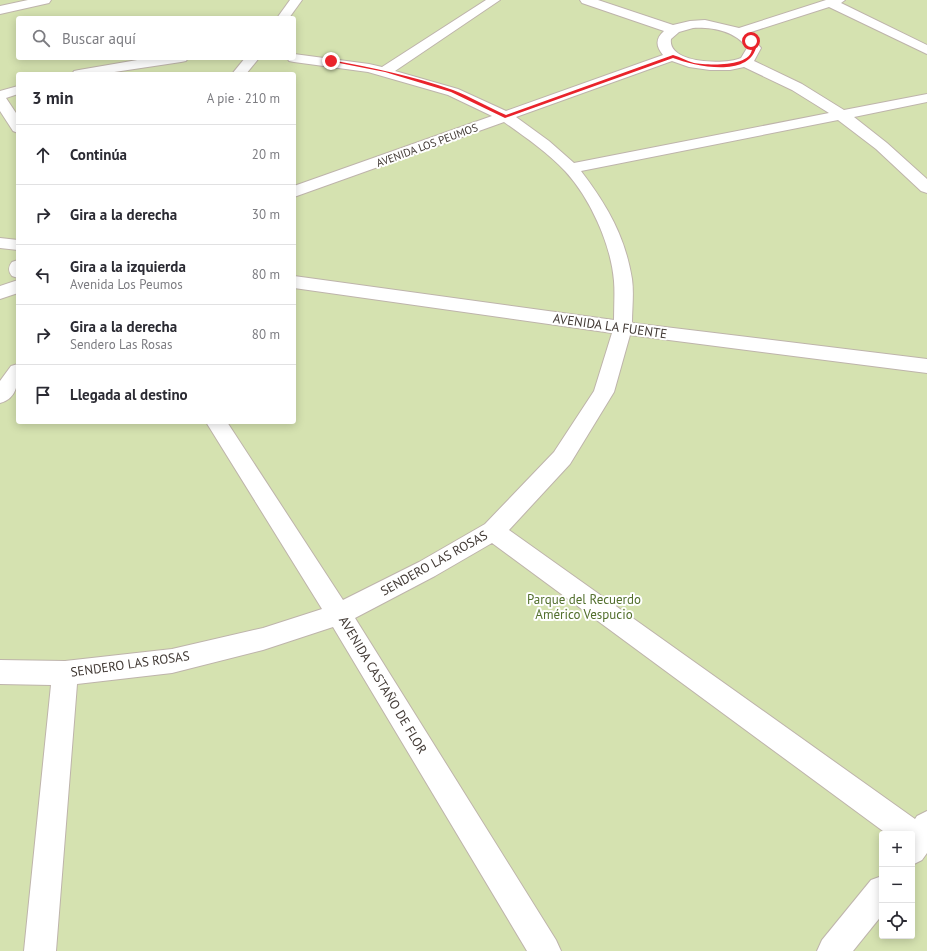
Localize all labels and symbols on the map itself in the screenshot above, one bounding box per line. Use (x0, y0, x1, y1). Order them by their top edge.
route start (742, 32, 760, 50)
route end (322, 52, 340, 70)
street label: AVENIDA LOS PEUMOS (374, 120, 480, 170)
street label: AVENIDA LA FUENTE (552, 310, 668, 342)
street label: SENDERO LAS ROSAS (377, 526, 491, 599)
park label: Parque del Recuerdo Américo Vespucio (527, 591, 641, 623)
street label: AVENIDA CASTAÑO DE FLOR (335, 613, 431, 757)
street label: SENDERO LAS ROSAS (69, 647, 191, 681)

